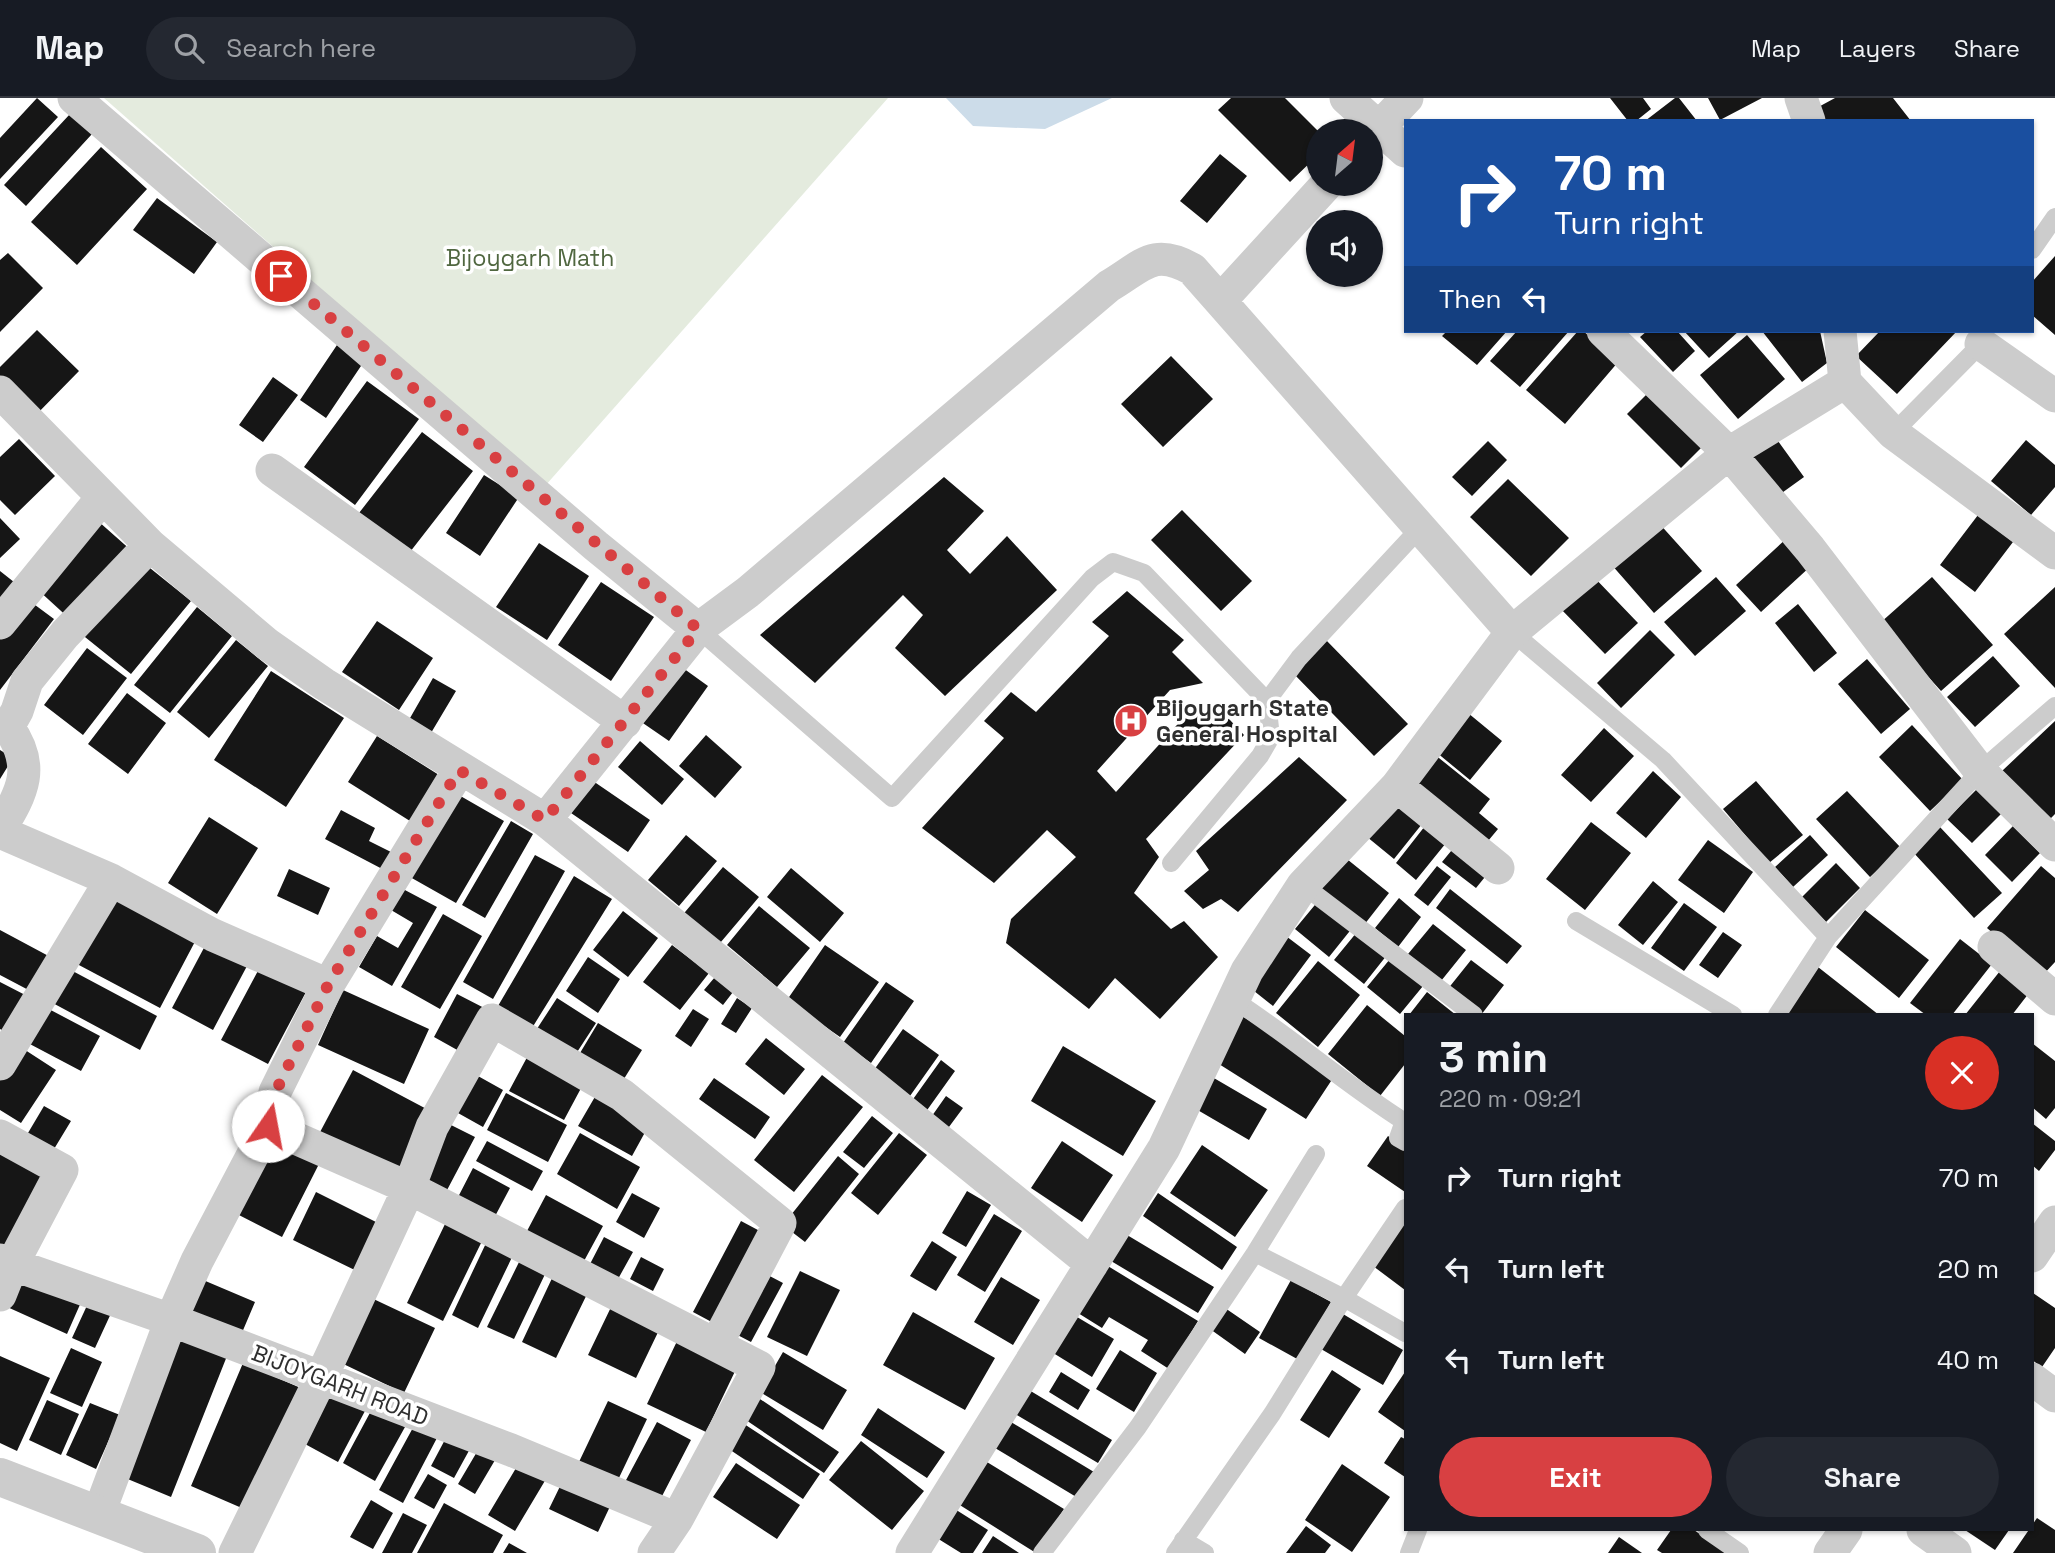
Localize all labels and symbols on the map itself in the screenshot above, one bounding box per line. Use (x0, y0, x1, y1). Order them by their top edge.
north arrow (1306, 119, 1382, 196)
park label: Bijoygarh Math (446, 243, 614, 273)
pin (251, 246, 311, 306)
place label: Bijoygarh State General Hospital (1156, 693, 1338, 749)
hospital icon: Bijoygarh State General Hospital (1112, 702, 1150, 740)
position arrow (231, 1089, 305, 1163)
street label: BIJOYGARH ROAD (247, 1338, 433, 1432)

